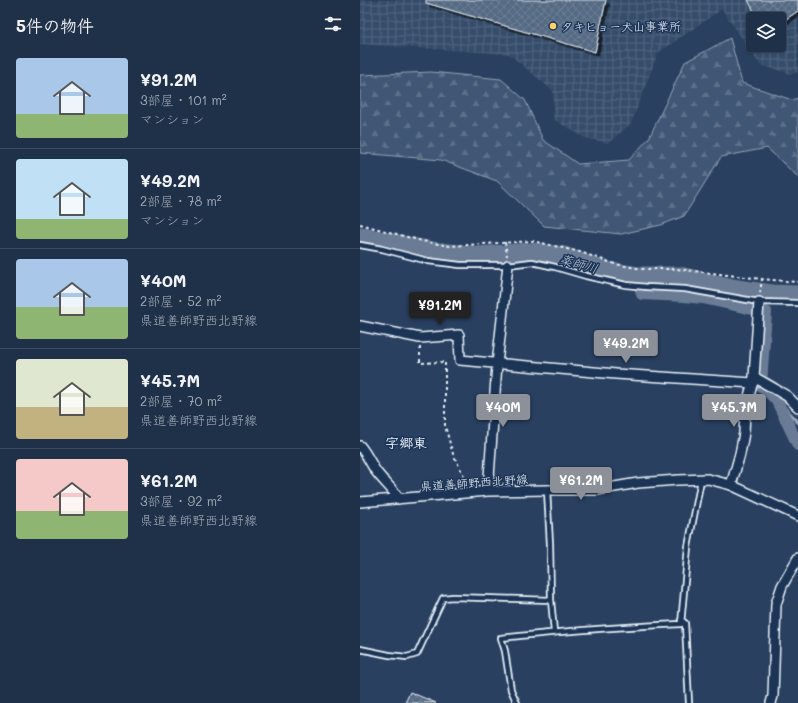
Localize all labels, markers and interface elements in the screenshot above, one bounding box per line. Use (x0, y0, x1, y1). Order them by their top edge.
map controls (746, 12, 786, 52)
button: layers (746, 12, 786, 52)
icon: filters (322, 13, 344, 35)
text: 5件の物件 (16, 14, 94, 36)
place label: タキヒョー犬山事業所 (561, 18, 681, 34)
marker: タキヒョー犬山事業所 (548, 21, 558, 31)
text: ¥91.2M (140, 68, 197, 90)
icon: home (48, 74, 96, 122)
text: 3部屋 · 101 m² (140, 91, 227, 108)
text: マンション (140, 110, 204, 127)
text: ¥49.2M (140, 169, 201, 191)
icon: home (48, 175, 96, 223)
text: 2部屋 · 78 m² (140, 192, 222, 209)
text: マンション (140, 211, 204, 228)
water label: 薬師川 (558, 249, 600, 277)
text: ¥40M (140, 269, 187, 291)
icon: home (48, 275, 96, 323)
text: 2部屋 · 52 m² (140, 292, 221, 309)
pin: ¥91.2M (407, 292, 473, 326)
text: ¥91.2M (418, 296, 462, 313)
text: 県道善師野西北野線 (140, 311, 257, 328)
pin: ¥49.2M (593, 330, 659, 364)
text: ¥49.2M (603, 334, 649, 351)
text: ¥45.7M (140, 369, 200, 391)
icon: home (48, 375, 96, 423)
text: 2部屋 · 70 m² (140, 392, 222, 409)
pin: ¥40M (479, 394, 527, 428)
pin: ¥45.7M (701, 394, 767, 428)
text: ¥40M (485, 398, 521, 415)
text: ¥45.7M (711, 398, 757, 415)
text: 県道善師野西北野線 (140, 411, 257, 428)
district label: 字郷東 (385, 433, 427, 452)
pin: ¥61.2M (548, 467, 614, 501)
text: ¥61.2M (140, 469, 197, 491)
street label: 県道善師野西北野線 (420, 470, 528, 494)
text: ¥61.2M (559, 471, 603, 488)
icon: home (48, 475, 96, 523)
text: 3部屋 · 92 m² (140, 492, 222, 509)
text: 県道善師野西北野線 (140, 511, 257, 528)

